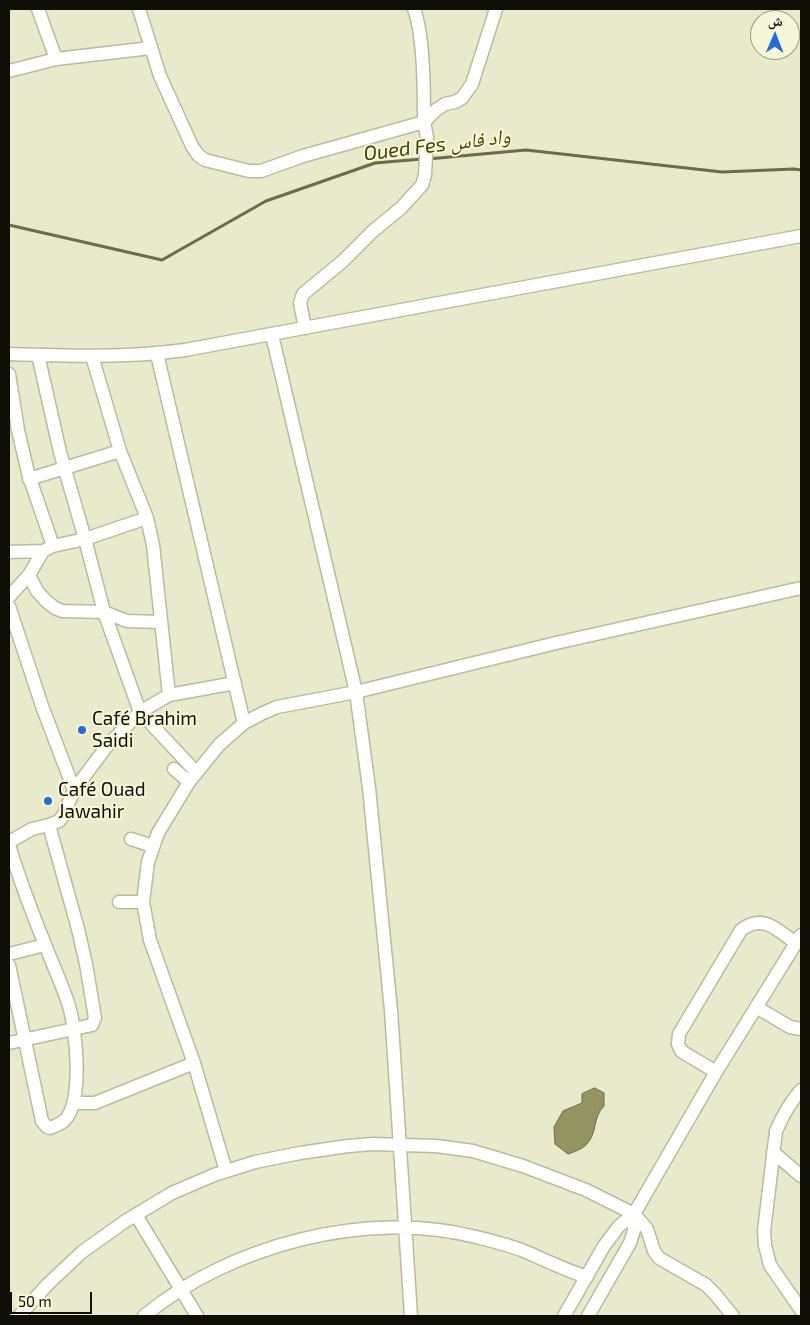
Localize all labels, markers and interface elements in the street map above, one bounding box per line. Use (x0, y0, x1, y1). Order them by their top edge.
north arrow (750, 10, 800, 60)
text: ش (768, 12, 783, 29)
water label: Oued Fes واد فاس (362, 124, 512, 166)
place label: Café Brahim Saidi (92, 708, 197, 752)
marker: Café Brahim Saidi (76, 724, 88, 736)
place label: Café Ouad Jawahir (58, 779, 146, 823)
marker: Café Ouad Jawahir (42, 795, 54, 807)
scale bar (12, 1282, 95, 1314)
text: 50 m (18, 1292, 52, 1310)

